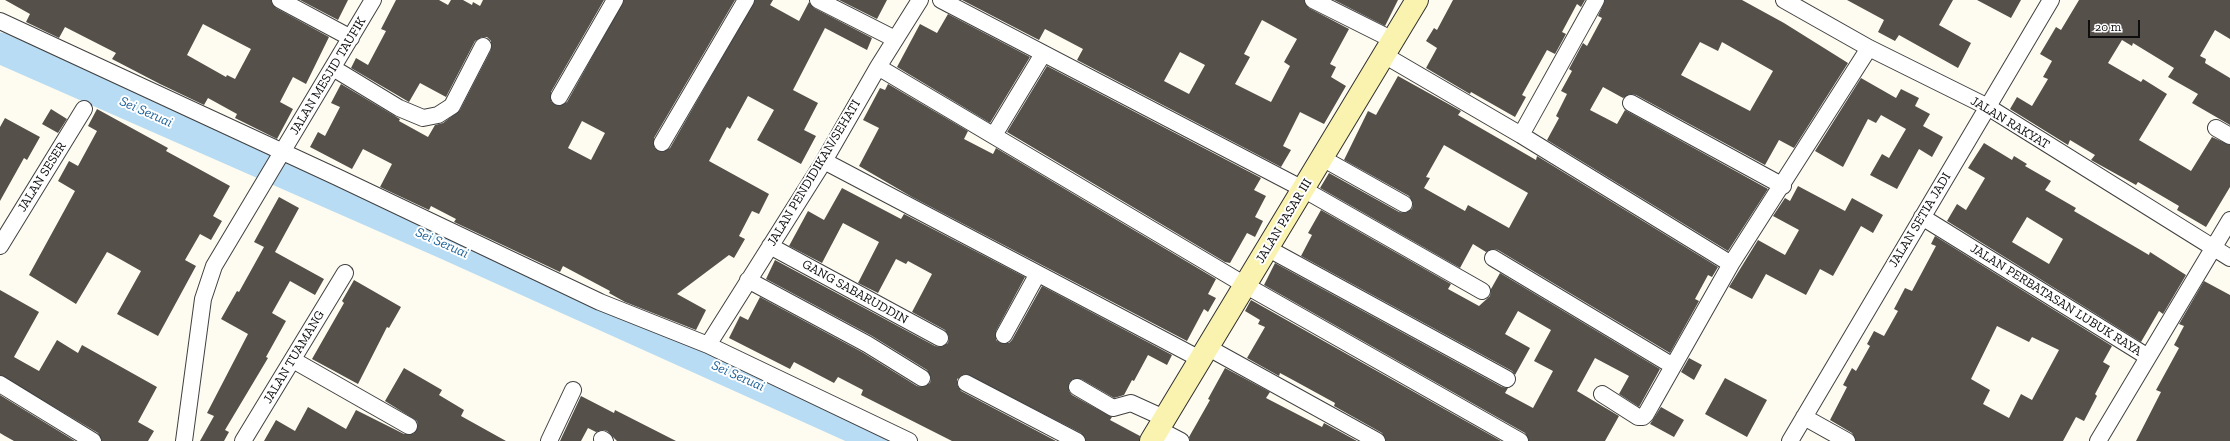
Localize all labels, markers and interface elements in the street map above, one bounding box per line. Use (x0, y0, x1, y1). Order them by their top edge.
scale bar (2090, 12, 2142, 38)
street label: JALAN MESJID TAUFIK (287, 14, 369, 138)
text: 20 m (2095, 20, 2121, 34)
water label: Sei Seruai (117, 93, 175, 131)
street label: JALAN RAKYAT (1968, 93, 2052, 153)
street label: JALAN PENDIDIKAN/SEHATI (764, 97, 864, 249)
street label: JALAN SESER (14, 139, 70, 215)
street label: JALAN SETIA JADI (1886, 170, 1954, 270)
street label: JALAN PASAR III (1253, 176, 1315, 266)
water label: Sei Seruai (413, 224, 471, 262)
street label: JALAN PERBATASAN LUBUK RAYA (1967, 241, 2145, 359)
street label: GANG SABARUDDIN (799, 256, 911, 328)
street label: JALAN TUAMANG (260, 308, 328, 406)
water label: Sei Seruai (709, 357, 767, 395)

